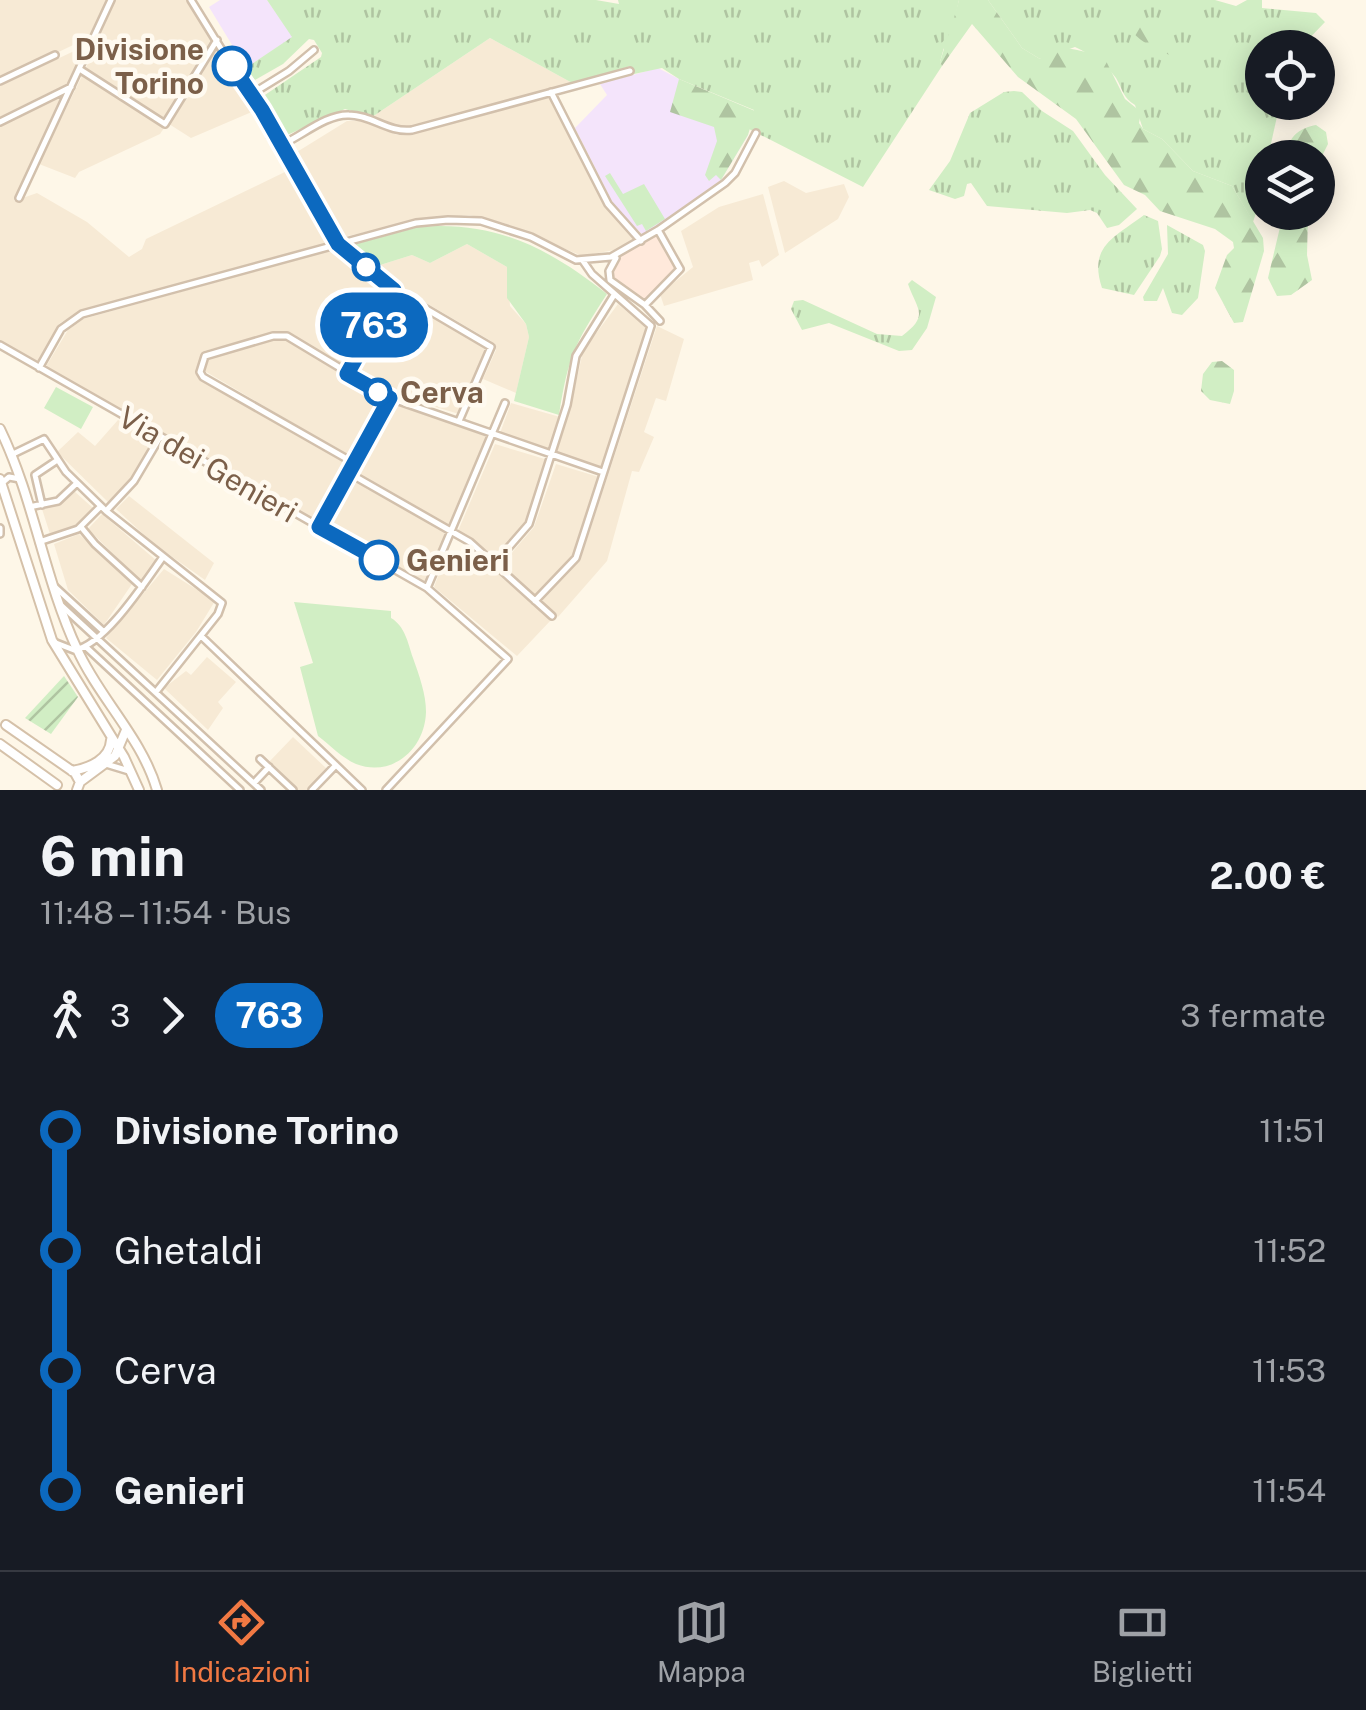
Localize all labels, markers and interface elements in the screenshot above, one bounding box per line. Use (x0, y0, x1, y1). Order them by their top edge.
map controls (1245, 30, 1335, 230)
button: locate (1245, 30, 1335, 120)
place label: Divisione Torino (75, 31, 204, 101)
marker: Divisione Torino (213, 47, 251, 85)
button: layers (1245, 140, 1335, 230)
unlabelled marker (353, 254, 379, 280)
line badge: 763 (316, 292, 432, 358)
text: 763 (340, 305, 408, 346)
place label: Cerva (400, 374, 484, 410)
marker: Cerva (365, 379, 391, 405)
street label: Via dei Genieri (112, 398, 304, 530)
marker: Genieri (360, 541, 398, 579)
place label: Genieri (406, 542, 510, 578)
text: 6 min (40, 824, 185, 888)
text: 2.00 € (1209, 853, 1326, 898)
text: 11:48 – 11:54 · Bus (40, 894, 291, 931)
icon: walk (40, 988, 95, 1043)
icon: forward (145, 988, 200, 1043)
text: 763 (235, 995, 303, 1036)
text: 3 (110, 997, 130, 1034)
text: 3 fermate (1180, 997, 1326, 1034)
text: Divisione Torino (114, 1108, 399, 1153)
text: 11:51 (1259, 1112, 1326, 1149)
text: Ghetaldi (114, 1228, 263, 1273)
text: 11:52 (1253, 1232, 1326, 1269)
text: Cerva (114, 1348, 217, 1393)
text: 11:53 (1252, 1352, 1326, 1389)
text: Genieri (114, 1468, 245, 1513)
text: 11:54 (1252, 1472, 1326, 1509)
tab: Indicazioni (173, 1595, 311, 1688)
tab: Mappa (657, 1595, 746, 1688)
tab: Biglietti (1092, 1595, 1193, 1688)

